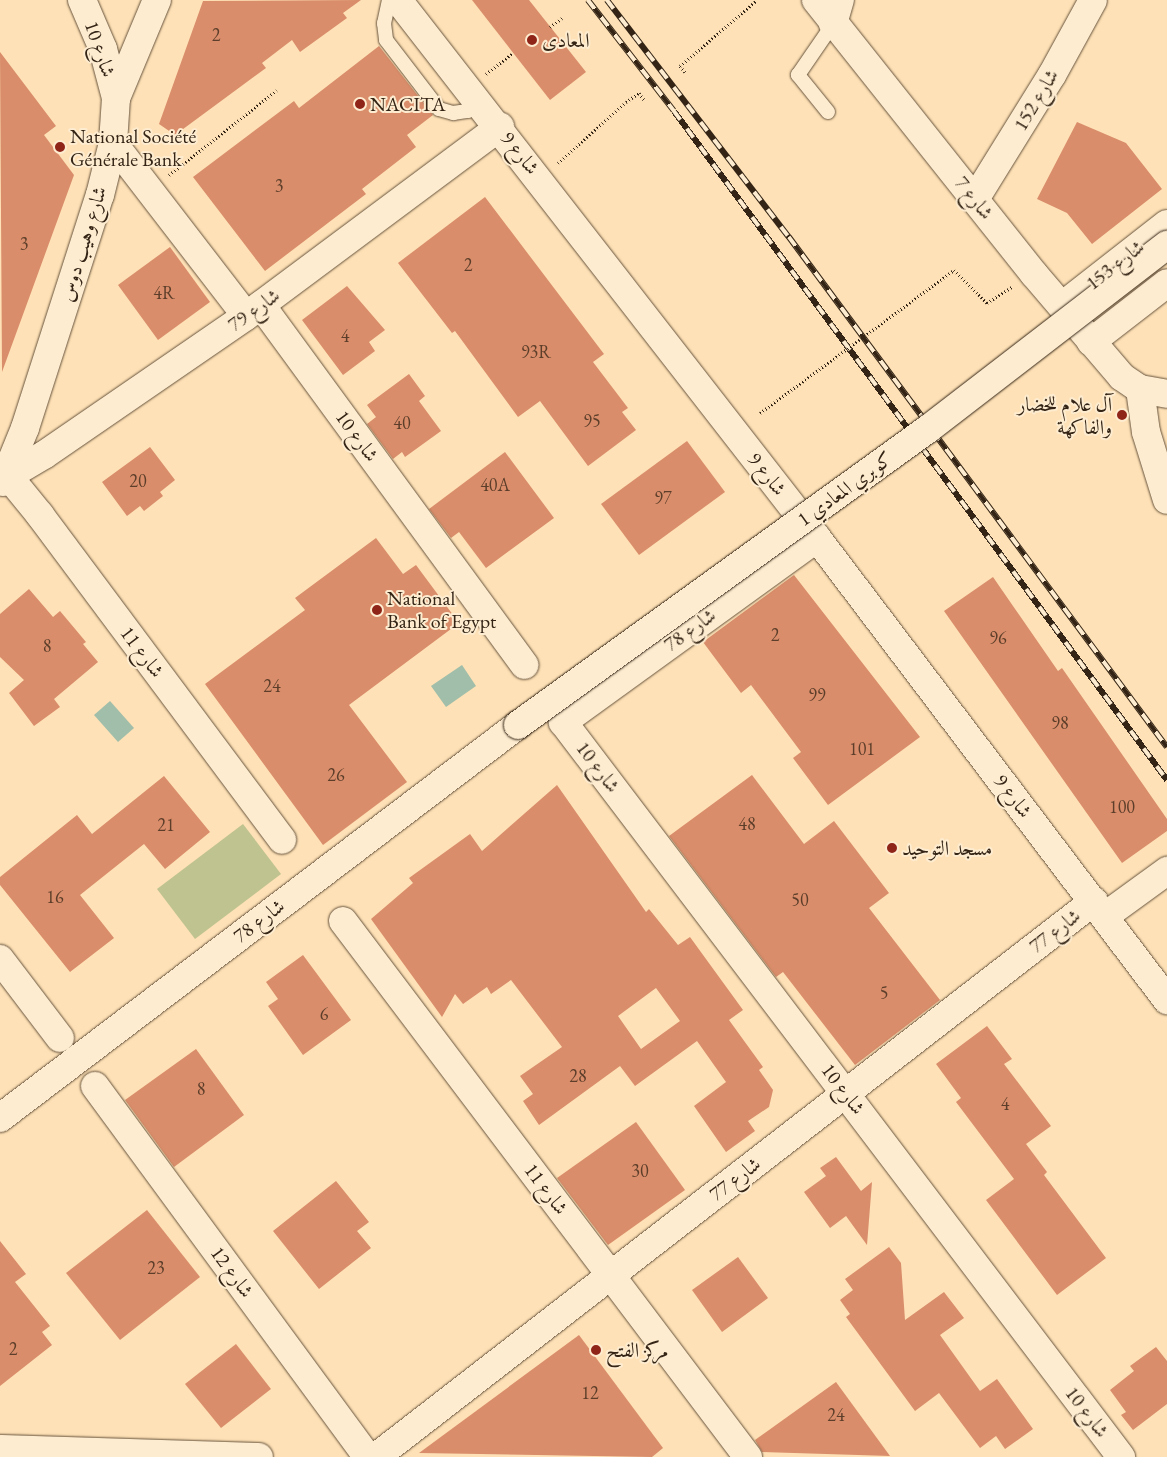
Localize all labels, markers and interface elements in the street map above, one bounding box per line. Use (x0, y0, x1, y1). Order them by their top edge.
street label: شارع 10 (79, 18, 121, 80)
house number: 2 (212, 24, 220, 46)
place label: المعادى (542, 28, 590, 52)
marker: المعادى (526, 34, 538, 46)
street label: شارع 152 (1008, 65, 1064, 135)
place label: NACITA (370, 92, 446, 116)
marker: NACITA (354, 98, 366, 110)
place label: National Société Générale Bank (70, 124, 196, 171)
street label: شارع 9 (496, 127, 544, 179)
marker: National Société Générale Bank (54, 141, 66, 153)
street label: شارع 7 (949, 172, 999, 224)
house number: 3 (275, 175, 283, 197)
street label: شارع وهيب دوس (54, 184, 112, 304)
house number: 3 (20, 233, 28, 255)
street label: شارع 153 (1081, 235, 1149, 295)
house number: 2 (464, 254, 472, 276)
house number: 4R (153, 282, 175, 304)
street label: شارع 79 (224, 283, 284, 337)
house number: 4 (341, 325, 349, 347)
house number: 93R (521, 341, 551, 363)
place label: آل علام للخضار والفاكهة (1017, 392, 1112, 439)
street label: شارع 10 (330, 406, 384, 466)
marker: آل علام للخضار والفاكهة (1116, 409, 1128, 421)
house number: 95 (583, 410, 601, 432)
house number: 40 (393, 412, 411, 434)
street label: كوبري المعادي 1 (793, 446, 897, 532)
street label: شارع 9 (743, 448, 791, 500)
house number: 20 (129, 470, 147, 492)
house number: 40A (480, 474, 510, 496)
house number: 97 (654, 487, 672, 509)
place label: National Bank of Egypt (387, 586, 496, 633)
street label: شارع 78 (660, 603, 720, 657)
marker: National Bank of Egypt (371, 604, 383, 616)
street label: شارع 11 (115, 622, 169, 682)
house number: 2 (771, 624, 779, 646)
house number: 96 (989, 627, 1007, 649)
house number: 8 (43, 635, 51, 657)
house number: 24 (263, 675, 281, 697)
house number: 99 (808, 684, 826, 706)
house number: 98 (1051, 712, 1069, 734)
street label: شارع 10 (571, 737, 625, 797)
house number: 101 (849, 738, 875, 760)
house number: 26 (327, 764, 345, 786)
street label: شارع 9 (989, 769, 1037, 823)
house number: 100 (1109, 796, 1135, 818)
house number: 48 (738, 813, 756, 835)
house number: 21 (157, 814, 175, 836)
place label: مسجد التوحيد (902, 836, 992, 860)
marker: مسجد التوحيد (886, 842, 898, 854)
house number: 16 (46, 886, 64, 908)
house number: 50 (791, 889, 809, 911)
street label: شارع 78 (229, 894, 289, 948)
street label: شارع 77 (1025, 904, 1085, 958)
house number: 5 (880, 982, 888, 1004)
house number: 6 (320, 1003, 328, 1025)
street label: شارع 10 (816, 1059, 870, 1119)
house number: 28 (569, 1065, 587, 1087)
house number: 8 (197, 1078, 205, 1100)
house number: 4 (1001, 1093, 1009, 1115)
street label: شارع 77 (705, 1152, 765, 1206)
street label: شارع 11 (519, 1159, 573, 1219)
house number: 30 (631, 1160, 649, 1182)
street label: شارع 12 (205, 1242, 259, 1302)
house number: 23 (147, 1257, 165, 1279)
house number: 2 (9, 1338, 17, 1360)
place label: مركز الفتح (606, 1338, 668, 1362)
marker: مركز الفتح (590, 1344, 602, 1356)
house number: 12 (581, 1382, 599, 1404)
street label: شارع 10 (1060, 1382, 1114, 1442)
house number: 24 (827, 1404, 845, 1426)

